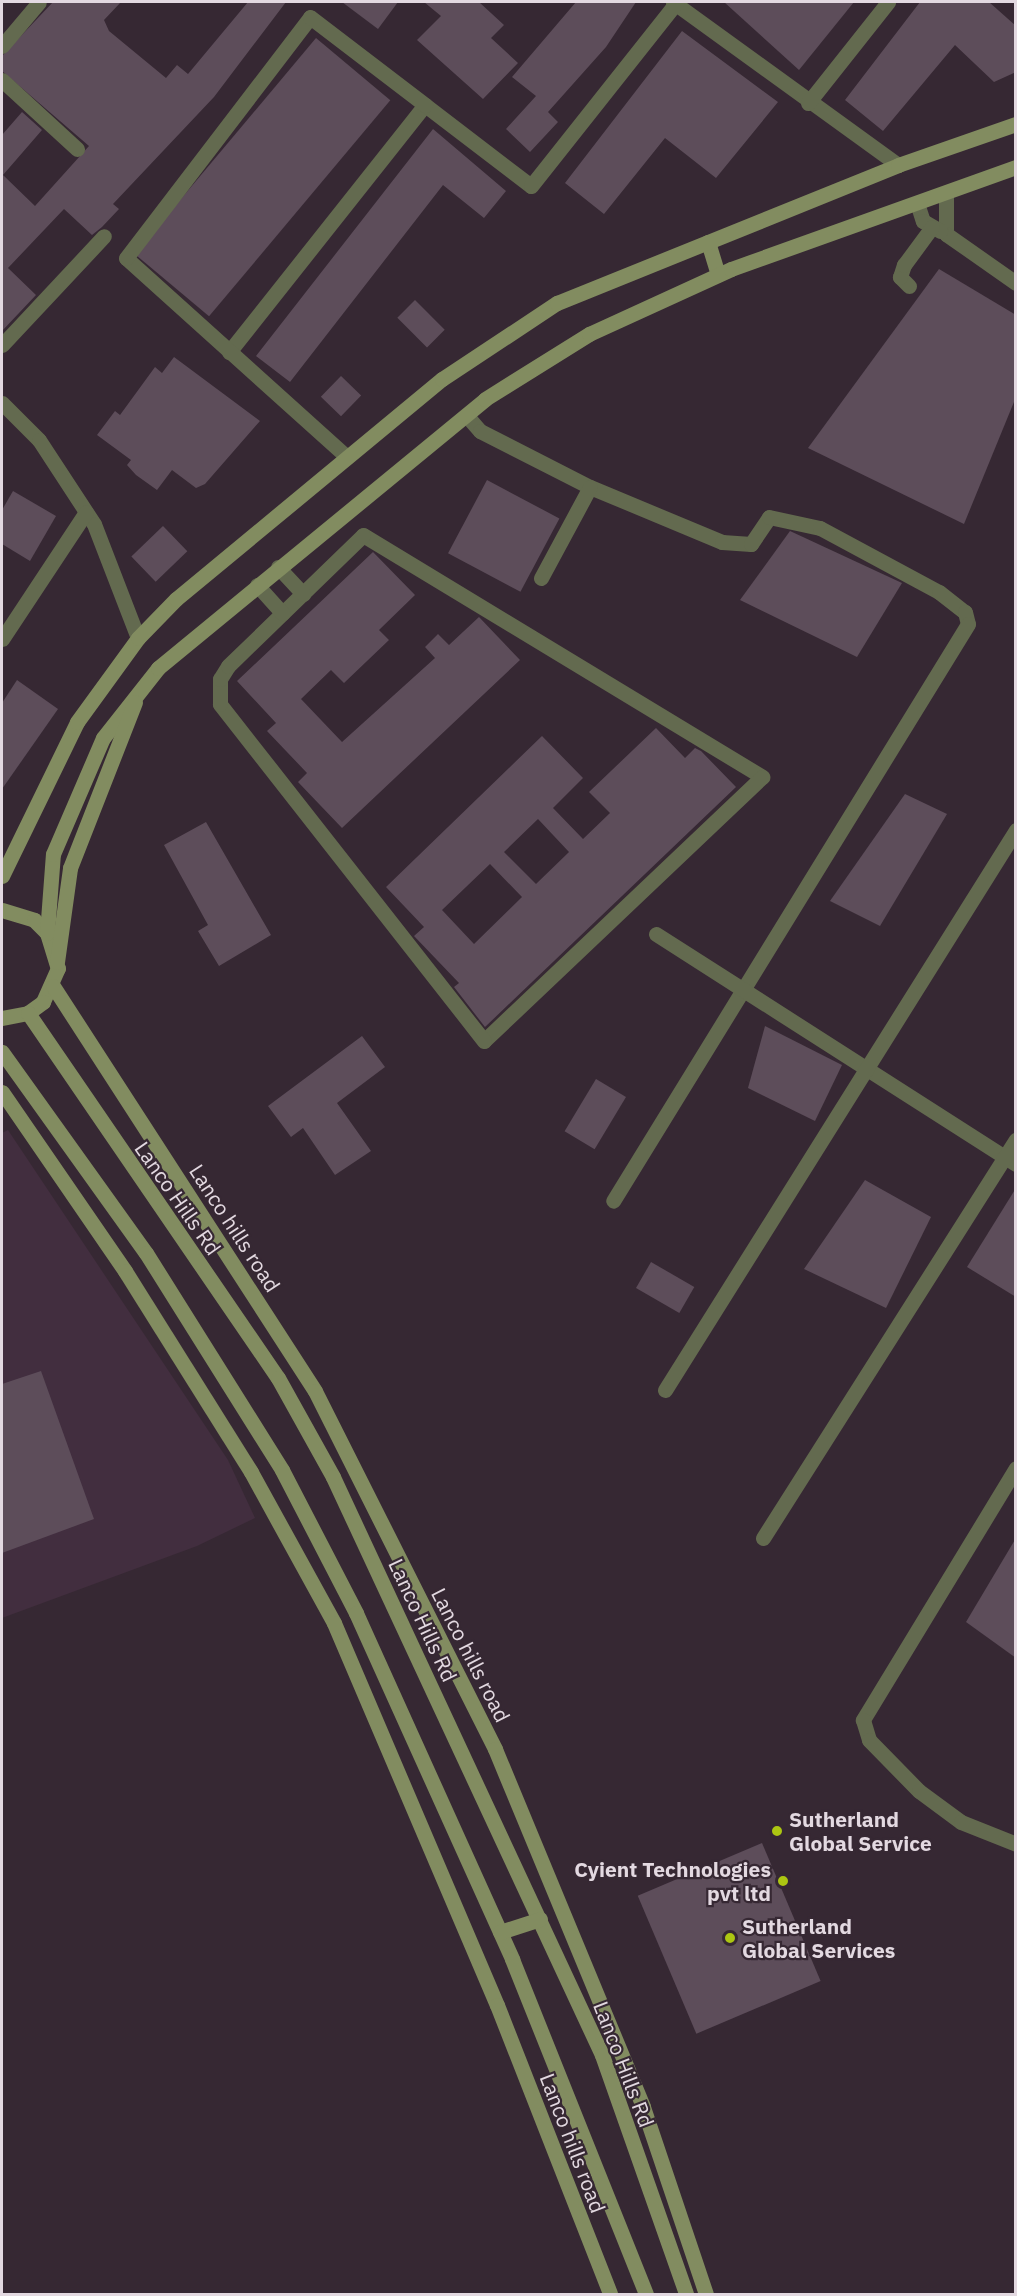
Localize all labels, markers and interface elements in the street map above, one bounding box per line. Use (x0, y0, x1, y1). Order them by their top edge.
street label: Lanco Hills Rd (130, 1136, 226, 1260)
street label: Lanco hills road (184, 1159, 286, 1297)
street label: Lanco Hills Rd (384, 1555, 462, 1685)
street label: Lanco hills road (426, 1584, 516, 1726)
place label: Sutherland Global Service (789, 1806, 932, 1856)
marker: Sutherland Global Service (770, 1824, 784, 1838)
place label: Cyient Technologies pvt ltd (574, 1856, 771, 1906)
marker: Cyient Technologies pvt ltd (776, 1874, 790, 1888)
place label: Sutherland Global Services (742, 1913, 895, 1963)
marker: Sutherland Global Services (723, 1931, 737, 1945)
street label: Lanco Hills Rd (588, 1998, 660, 2130)
street label: Lanco hills road (535, 2070, 611, 2216)

